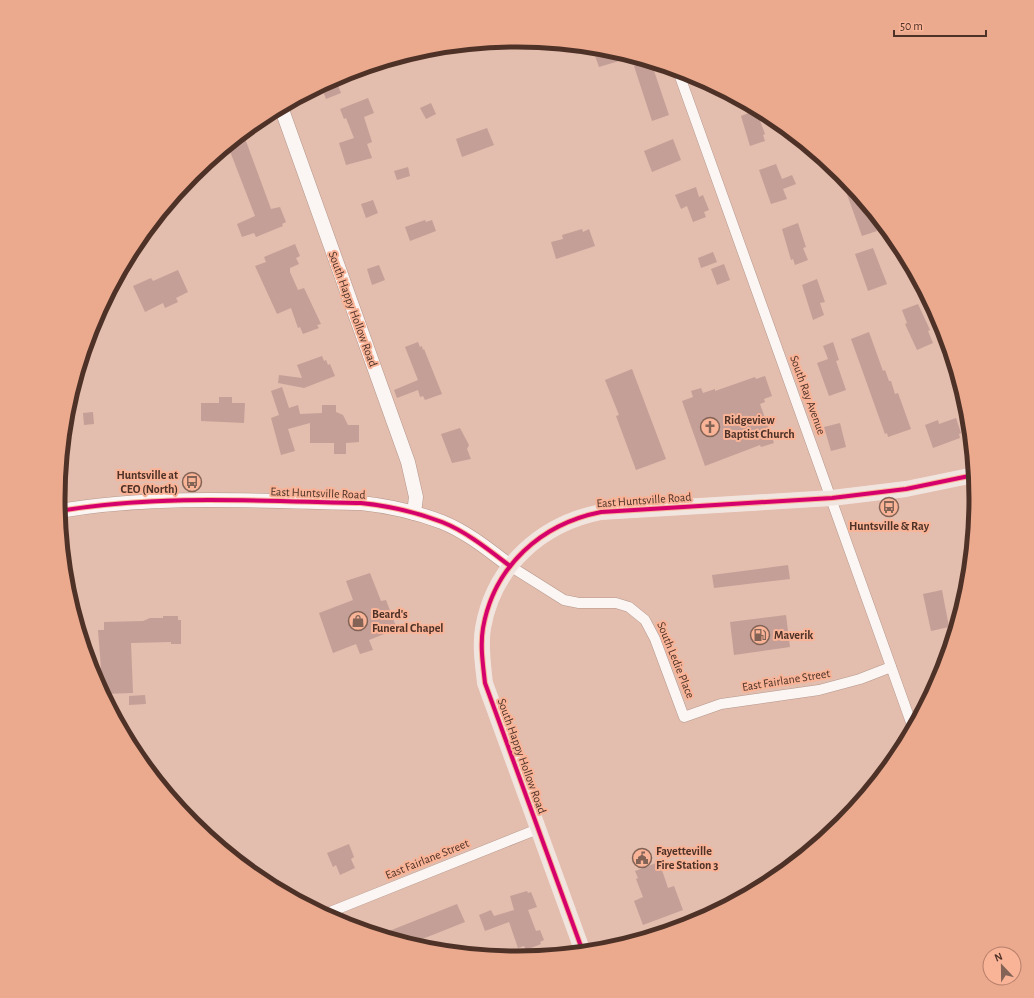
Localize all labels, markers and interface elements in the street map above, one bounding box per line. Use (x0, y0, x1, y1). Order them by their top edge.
scale bar (894, 12, 986, 38)
text: 50 m (900, 20, 923, 32)
street label: South Happy Hollow Road (326, 250, 379, 369)
street label: South Ray Avenue (787, 354, 828, 437)
place label: Ridgeview Baptist Church (724, 414, 795, 440)
church icon: Ridgeview Baptist Church (699, 416, 721, 438)
place label: Huntsville at CEO (North) (116, 469, 178, 496)
bus stop icon: Huntsville at CEO (North) (181, 471, 203, 493)
street label: East Huntsville Road (270, 485, 366, 501)
street label: East Huntsville Road (596, 491, 692, 509)
bus stop icon: Huntsville & Ray (878, 496, 900, 518)
place label: Huntsville & Ray (849, 520, 930, 533)
place label: Beard's Funeral Chapel (372, 608, 443, 634)
shop icon: Beard's Funeral Chapel (347, 610, 369, 632)
street label: South Ledie Place (655, 620, 697, 700)
fuel station icon: Maverik (749, 624, 771, 646)
place label: Maverik (774, 629, 813, 641)
street label: East Fairlane Street (741, 667, 831, 693)
street label: South Happy Hollow Road (495, 697, 548, 816)
street label: East Fairlane Street (384, 837, 471, 881)
place label: Fayetteville Fire Station 3 (656, 845, 718, 871)
public building icon: Fayetteville Fire Station 3 (631, 847, 653, 869)
north arrow (982, 946, 1022, 986)
text: N (993, 951, 1004, 964)

